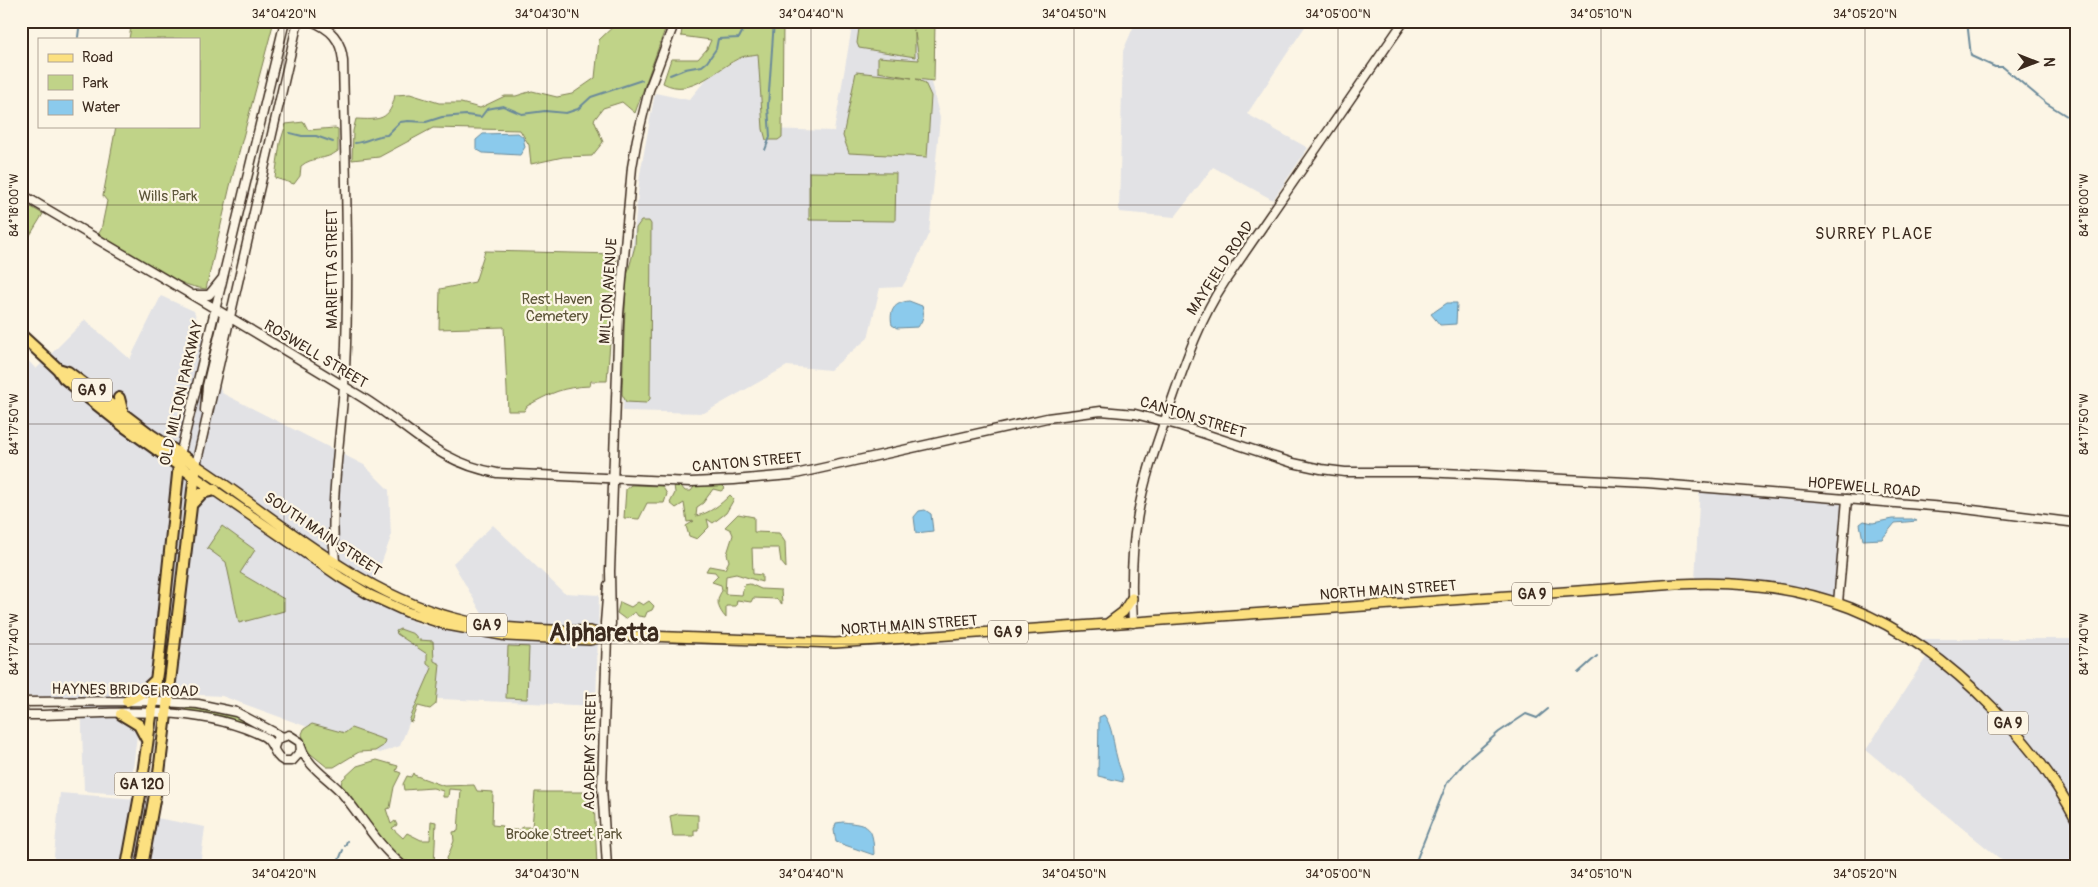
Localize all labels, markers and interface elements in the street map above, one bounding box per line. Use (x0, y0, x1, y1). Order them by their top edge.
text: 34°04'20"N (252, 7, 316, 22)
text: 34°04'30"N (515, 7, 579, 22)
text: 34°04'40"N (779, 7, 843, 22)
text: 34°04'50"N (1042, 7, 1106, 22)
text: 34°05'00"N (1305, 7, 1371, 22)
text: 34°05'10"N (1570, 7, 1632, 22)
text: 34°05'20"N (1833, 7, 1897, 22)
legend (38, 38, 200, 128)
north arrow (2010, 38, 2060, 88)
text: Road (82, 48, 113, 67)
text: N (2040, 57, 2057, 67)
text: Park (82, 74, 109, 93)
text: Water (82, 98, 121, 117)
text: 84°18'00"W (7, 174, 22, 236)
text: 84°18'00"W (2077, 174, 2092, 236)
park label: Wills Park (139, 187, 198, 206)
street label: MARIETTA STREET (323, 209, 342, 329)
street label: MAYFIELD ROAD (1183, 217, 1258, 319)
district label: SURREY PLACE (1815, 224, 1933, 244)
street label: MILTON AVENUE (595, 237, 622, 345)
park label: Rest Haven Cemetery (522, 290, 592, 326)
street label: ROSWELL STREET (261, 316, 371, 393)
street label: OLD MILTON PARKWAY (156, 318, 208, 468)
road number: GA 9 (72, 378, 112, 402)
street label: CANTON STREET (1137, 392, 1248, 443)
text: 84°17'50"W (7, 393, 22, 455)
text: 84°17'50"W (2077, 393, 2092, 455)
street label: CANTON STREET (691, 448, 803, 477)
street label: HOPEWELL ROAD (1807, 473, 1921, 502)
street label: SOUTH MAIN STREET (261, 488, 385, 581)
street label: NORTH MAIN STREET (1319, 576, 1457, 605)
road number: GA 9 (1512, 582, 1552, 606)
street label: NORTH MAIN STREET (840, 611, 978, 640)
text: 84°17'40"W (7, 613, 22, 675)
text: 84°17'40"W (2077, 613, 2092, 675)
road number: GA 9 (467, 614, 507, 636)
district label: Alpharetta (549, 618, 659, 649)
road number: GA 9 (988, 620, 1028, 644)
street label: HAYNES BRIDGE ROAD (51, 680, 199, 701)
street label: ACADEMY STREET (580, 692, 601, 810)
road number: GA 9 (1988, 711, 2028, 734)
road number: GA 120 (114, 772, 170, 796)
park label: Brooke Street Park (506, 825, 623, 844)
text: 34°04'20"N (252, 867, 316, 882)
text: 34°04'30"N (515, 867, 579, 882)
text: 34°04'40"N (779, 867, 843, 882)
text: 34°04'50"N (1042, 867, 1106, 882)
text: 34°05'00"N (1305, 867, 1371, 882)
text: 34°05'10"N (1570, 867, 1632, 882)
text: 34°05'20"N (1833, 867, 1897, 882)

